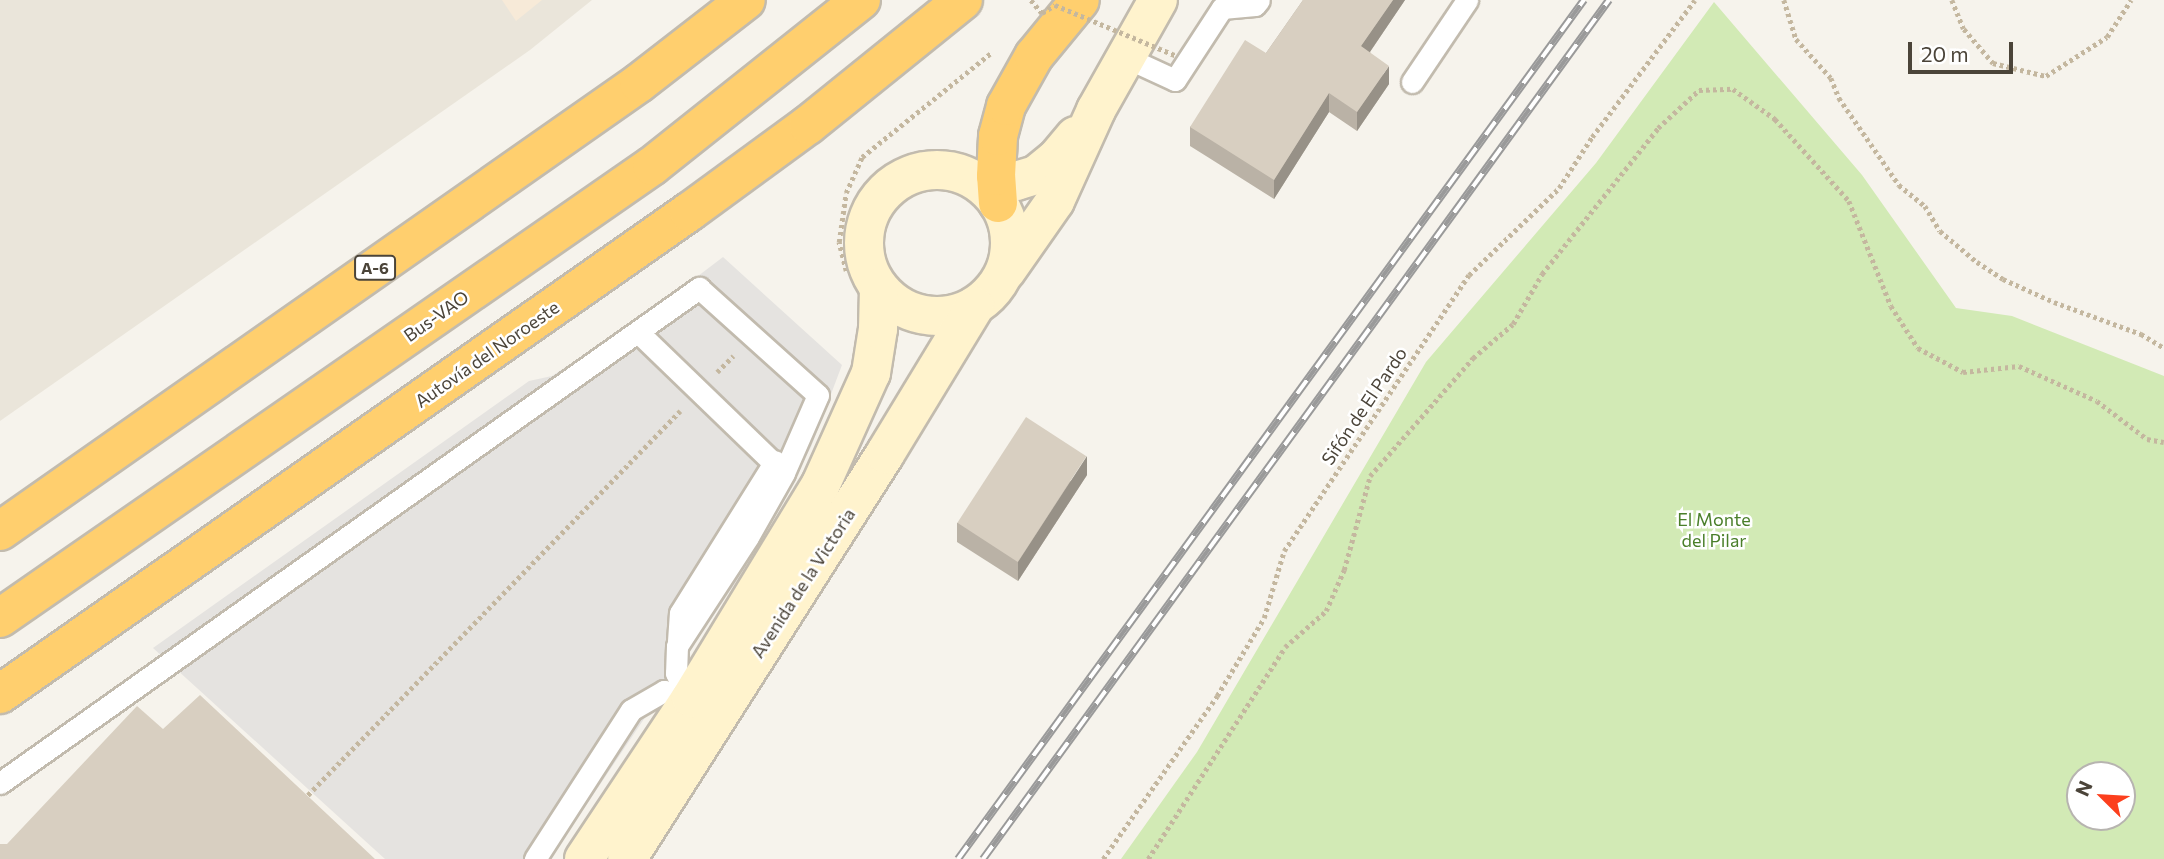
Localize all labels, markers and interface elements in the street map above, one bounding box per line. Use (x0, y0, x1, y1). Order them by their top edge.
scale bar (1912, 28, 2017, 72)
text: 20 m (1921, 41, 1969, 66)
road number: A-6 (354, 256, 396, 280)
street label: Bus-VAO (399, 286, 473, 346)
street label: Autovía del Noroeste (411, 296, 563, 412)
street label: Sifón de El Pardo (1317, 343, 1411, 469)
street label: Avenida de la Victoria (746, 504, 860, 662)
park label: El Monte del Pilar (1677, 509, 1751, 552)
north arrow (2066, 761, 2136, 831)
text: N (2070, 777, 2097, 799)

